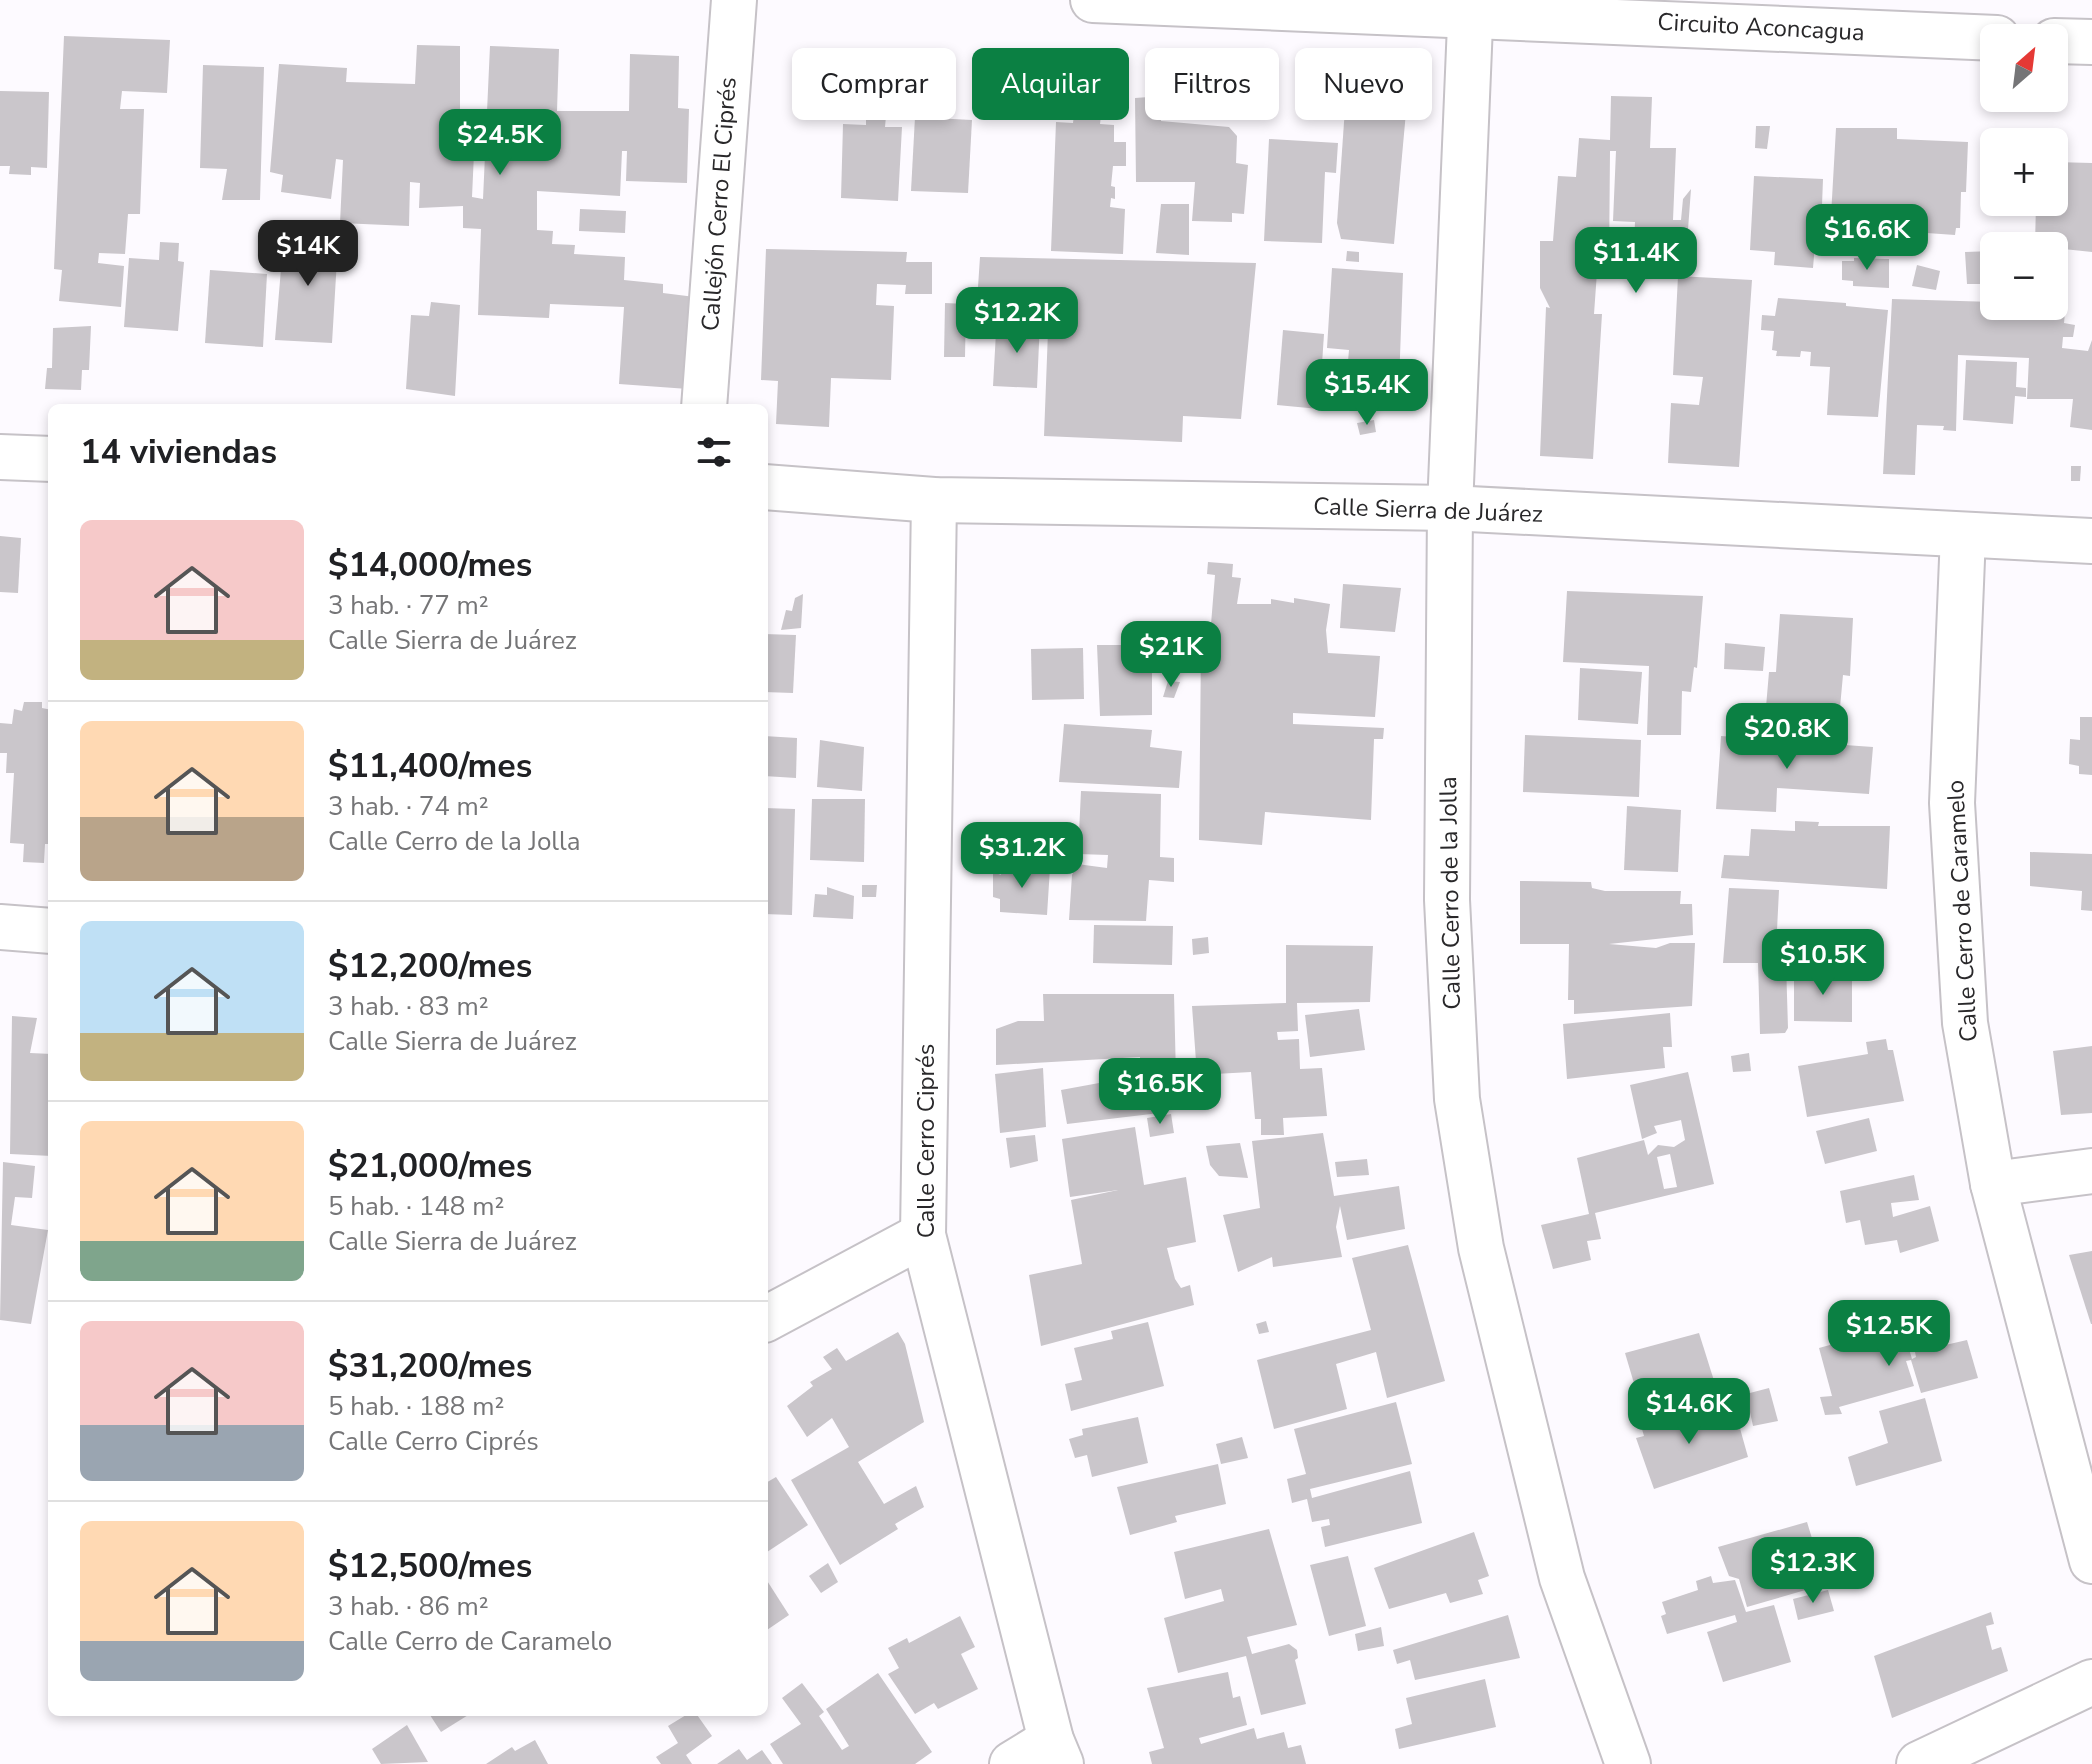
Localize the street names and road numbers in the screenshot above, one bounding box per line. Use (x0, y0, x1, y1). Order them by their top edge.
street label: Circuito Aconcagua (1657, 6, 1865, 48)
street label: Callejón Cerro El Ciprés (694, 76, 744, 332)
street label: Calle Sierra de Juárez (1313, 490, 1543, 530)
street label: Calle Cerro de la Jolla (1432, 776, 1468, 1010)
street label: Calle Cerro de Caramelo (1939, 779, 1985, 1043)
street label: Calle Cerro Ciprés (910, 1044, 942, 1238)

